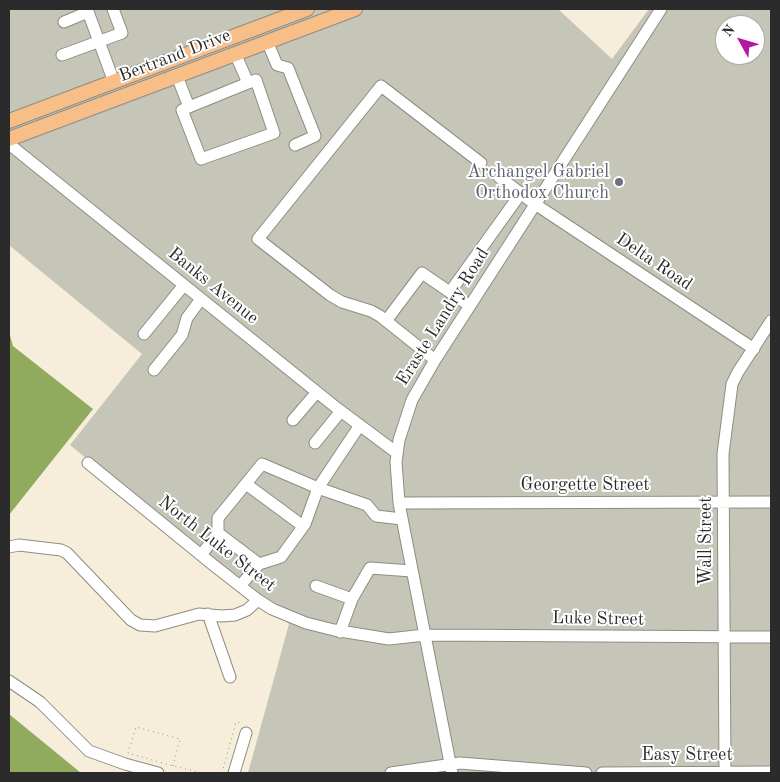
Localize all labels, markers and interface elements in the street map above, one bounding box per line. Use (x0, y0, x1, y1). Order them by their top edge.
north arrow (715, 15, 765, 65)
text: N (720, 23, 738, 40)
street label: Bertrand Drive (116, 25, 234, 87)
place label: Archangel Gabriel Orthodox Church (467, 161, 609, 203)
marker: Archangel Gabriel Orthodox Church (613, 176, 625, 188)
street label: Delta Road (612, 229, 696, 295)
street label: Banks Avenue (163, 243, 263, 329)
street label: Eraste Landry Road (392, 244, 494, 390)
street label: Georgette Street (520, 474, 650, 496)
street label: North Luke Street (154, 491, 280, 597)
street label: Wall Street (695, 496, 717, 586)
street label: Luke Street (552, 607, 644, 631)
street label: Easy Street (641, 744, 733, 766)

